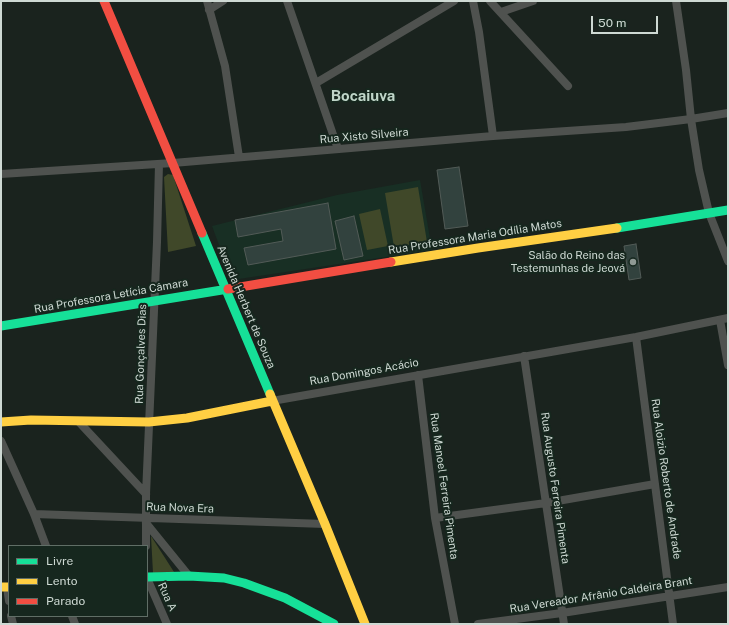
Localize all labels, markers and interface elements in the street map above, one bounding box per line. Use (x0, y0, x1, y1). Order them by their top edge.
scale bar (593, 8, 660, 34)
text: 50 m (598, 16, 626, 30)
district label: Bocaiuva (331, 87, 395, 105)
street label: Rua Xisto Silveira (319, 126, 409, 146)
street label: Rua Professora Maria Odília Matos (387, 217, 563, 257)
street label: Avenida Herbert de Souza (214, 243, 278, 371)
place label: Salão do Reino das Testemunhas de Jeová (511, 249, 625, 275)
marker: Salão do Reino das Testemunhas de Jeová (628, 257, 638, 267)
street label: Rua Professora Letícia Câmara (33, 276, 189, 316)
street label: Rua Gonçalves Dias (133, 304, 149, 404)
street label: Rua Domingos Acácio (308, 356, 420, 388)
street label: Rua Aloizio Roberto de Andrade (648, 398, 684, 560)
street label: Rua Augusto Ferreira Pimenta (538, 411, 572, 565)
street label: Rua Manoel Ferreira Pimenta (427, 412, 461, 560)
street label: Rua Nova Era (146, 500, 214, 516)
legend (8, 545, 148, 617)
text: Livre (46, 554, 73, 568)
text: Lento (46, 574, 77, 588)
street label: Rua Vereador Afrânio Caldeira Brant (509, 574, 693, 616)
street label: Rua A (155, 580, 179, 614)
text: Parado (46, 594, 85, 608)

